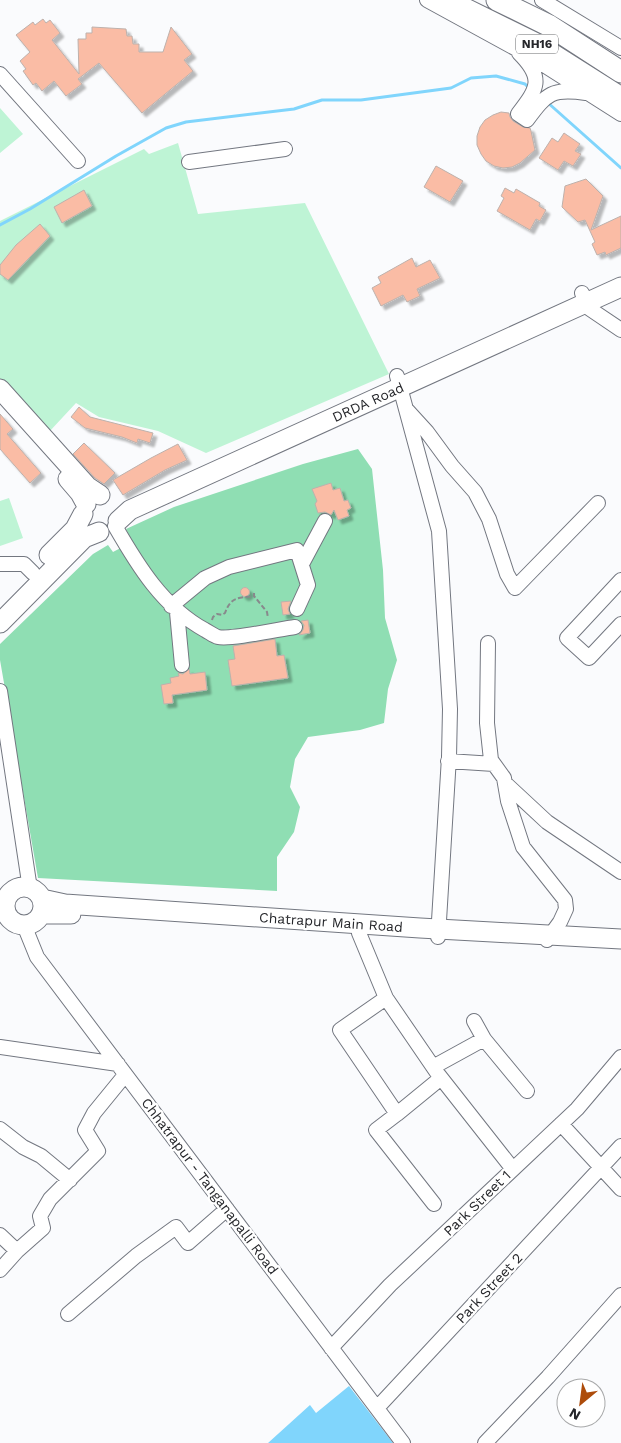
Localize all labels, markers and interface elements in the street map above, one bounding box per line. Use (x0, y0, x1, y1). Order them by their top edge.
road number: NH16 (516, 34, 558, 54)
street label: DRDA Road (330, 379, 406, 425)
street label: Chatrapur Main Road (259, 909, 403, 935)
street label: Chhatrapur - Tanganapalli Road (138, 1095, 282, 1277)
street label: Park Street 1 (440, 1167, 514, 1239)
street label: Park Street 2 (453, 1250, 525, 1326)
north arrow (556, 1378, 606, 1428)
text: N (566, 1405, 583, 1424)

